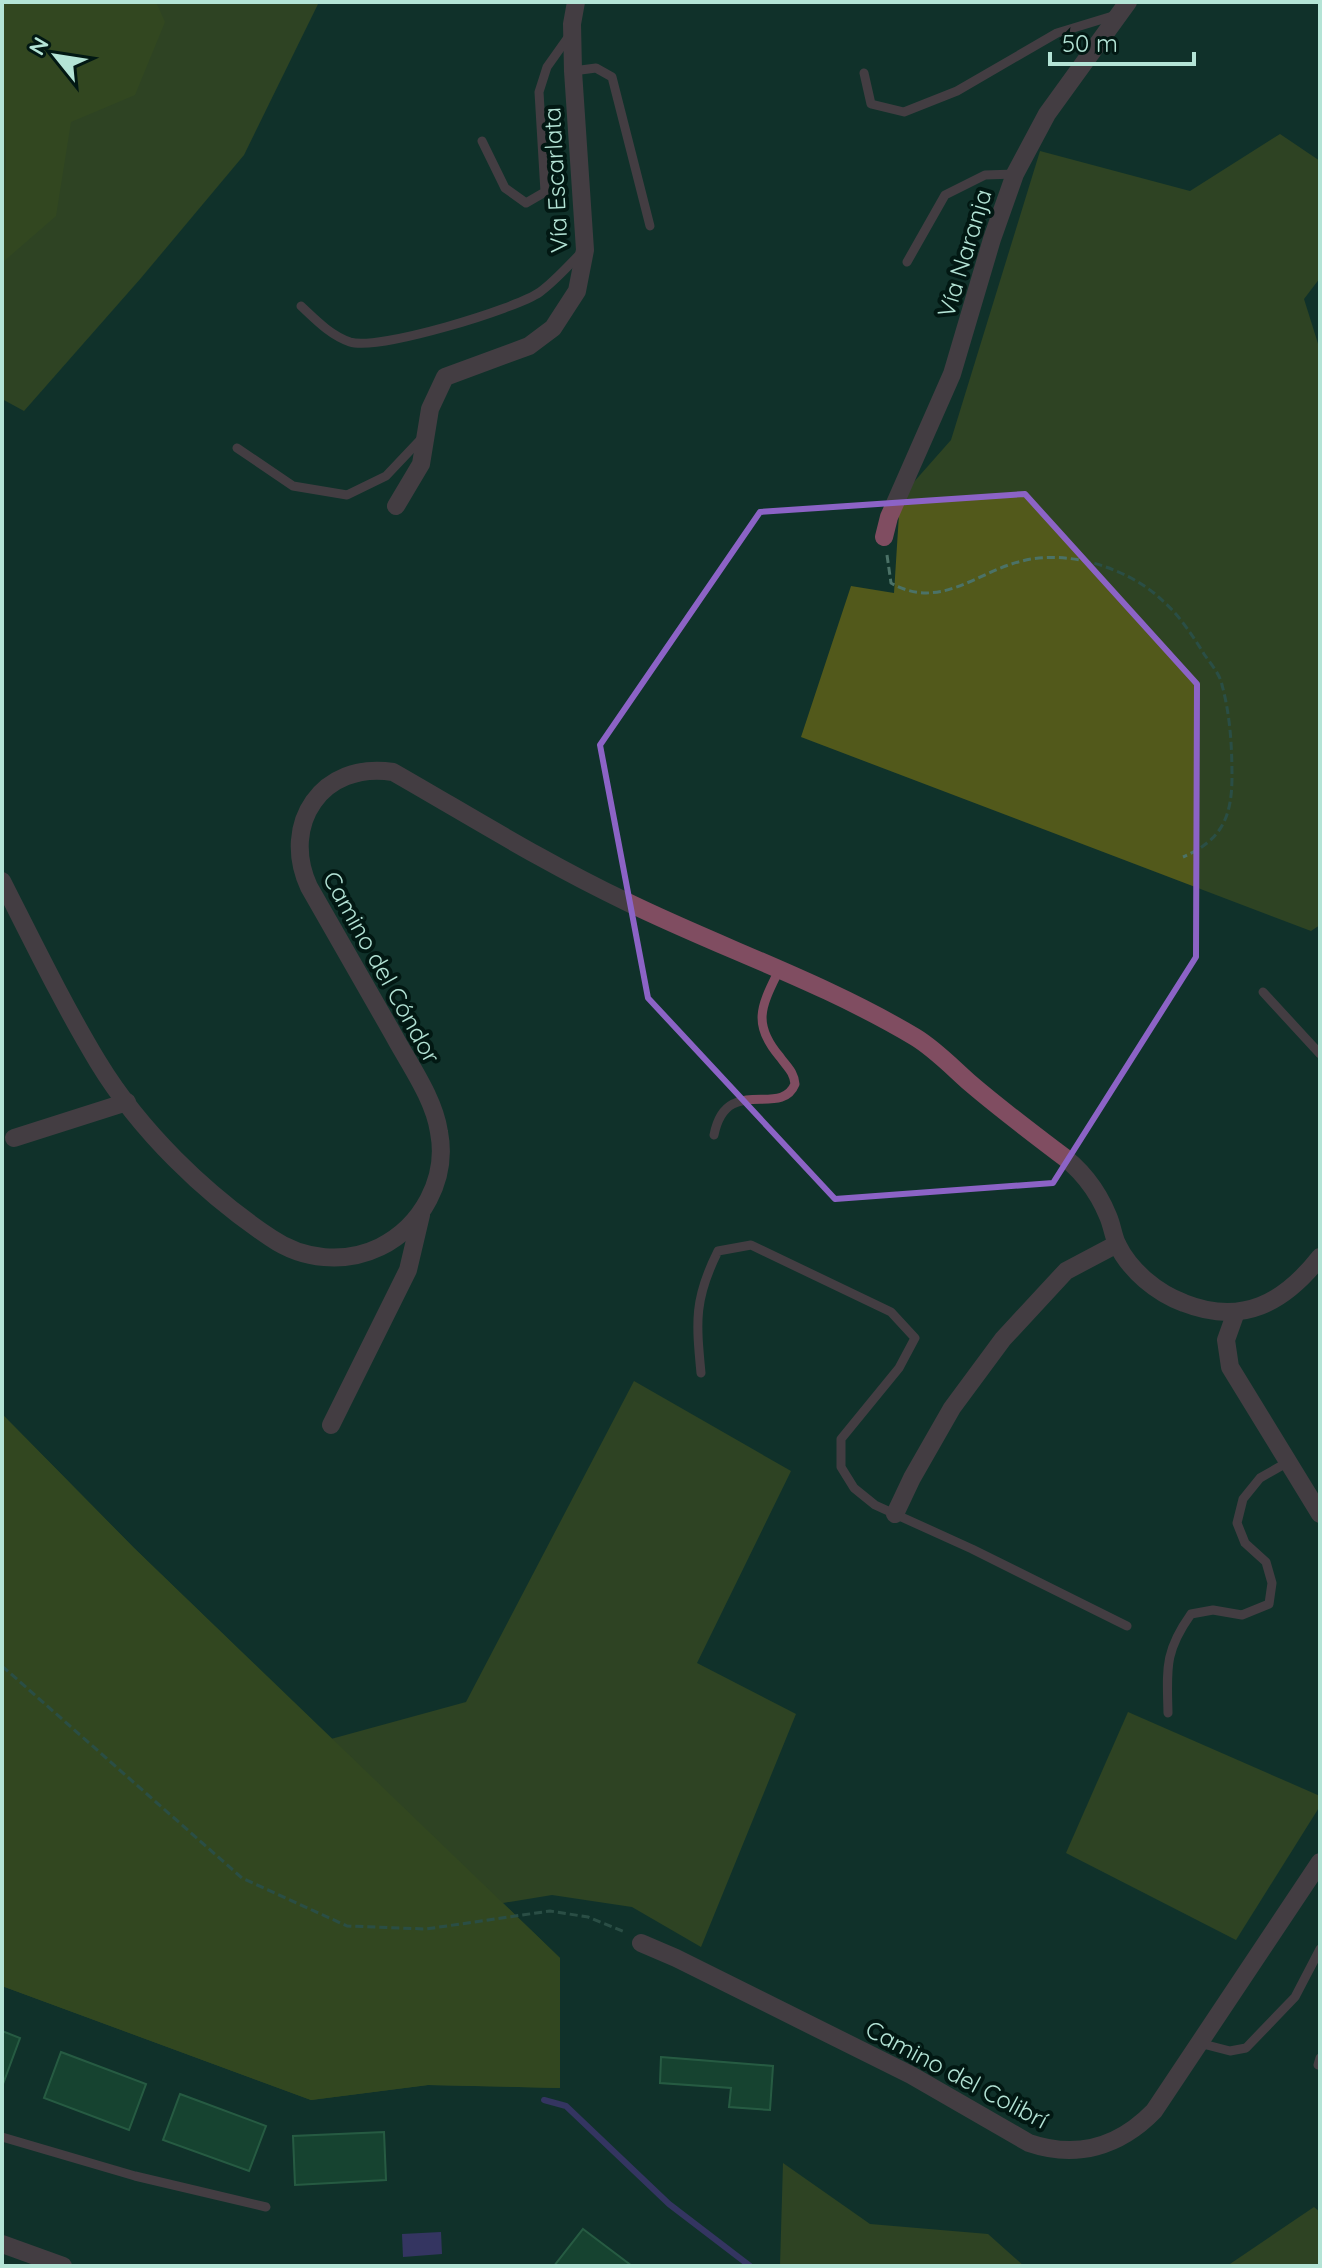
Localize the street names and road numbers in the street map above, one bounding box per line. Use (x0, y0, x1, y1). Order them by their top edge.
street label: Vía Escarlata (536, 106, 574, 254)
street label: Vía Naranja (930, 185, 998, 321)
street label: Camino del Cóndor (317, 866, 447, 1068)
street label: Camino del Colibrí (861, 2013, 1054, 2135)

